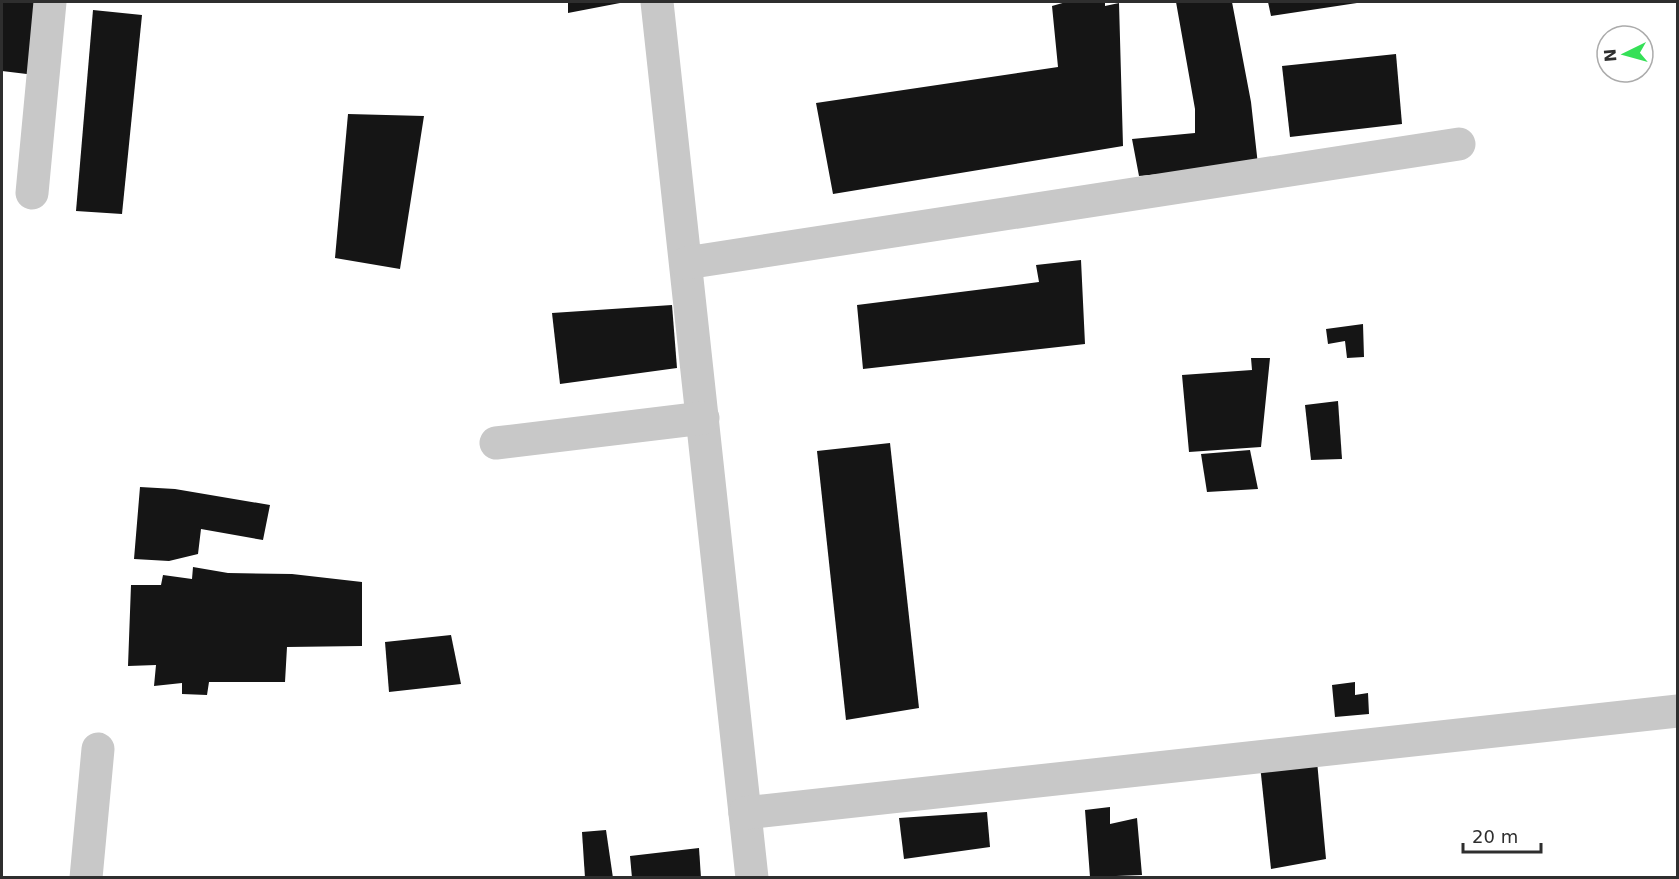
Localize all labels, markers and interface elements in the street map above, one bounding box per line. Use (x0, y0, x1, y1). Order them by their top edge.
north arrow (1595, 24, 1655, 84)
text: N (1601, 48, 1621, 63)
scale bar (1463, 816, 1541, 854)
text: 20 m (1472, 826, 1518, 847)

